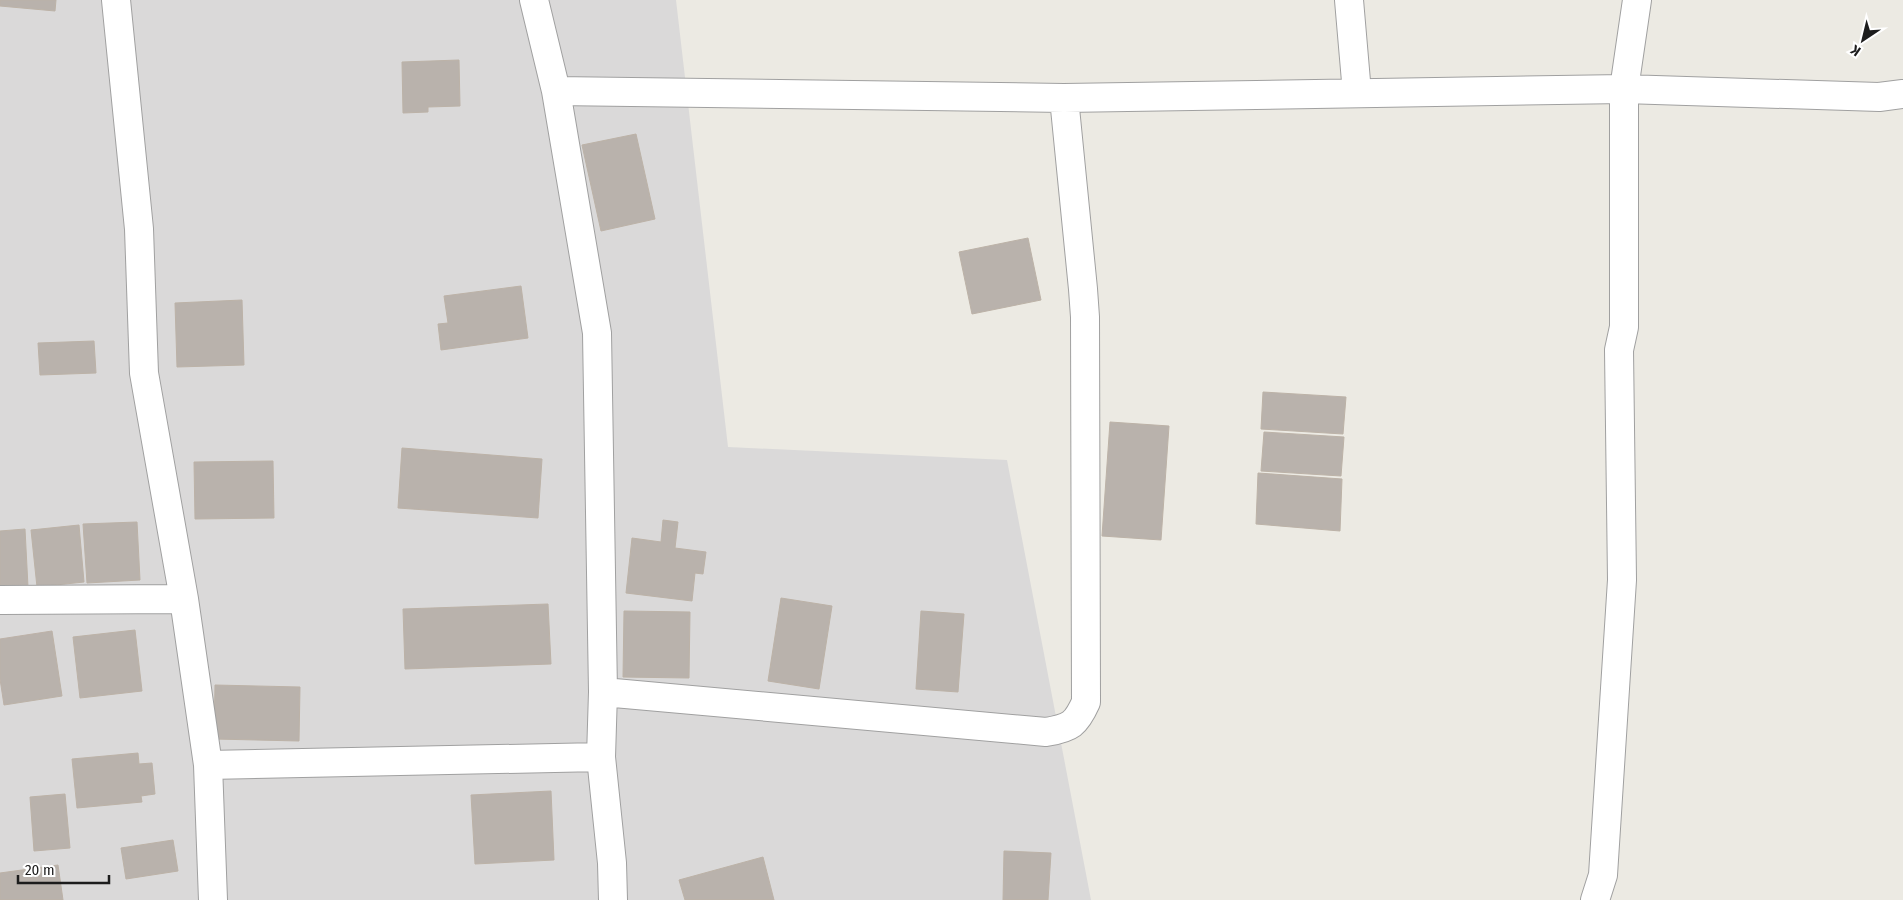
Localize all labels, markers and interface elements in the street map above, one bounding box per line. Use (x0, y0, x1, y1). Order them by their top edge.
north arrow (1838, 15, 1888, 65)
text: K (1847, 40, 1864, 60)
scale bar (18, 852, 109, 884)
text: 20 m (25, 861, 55, 879)

